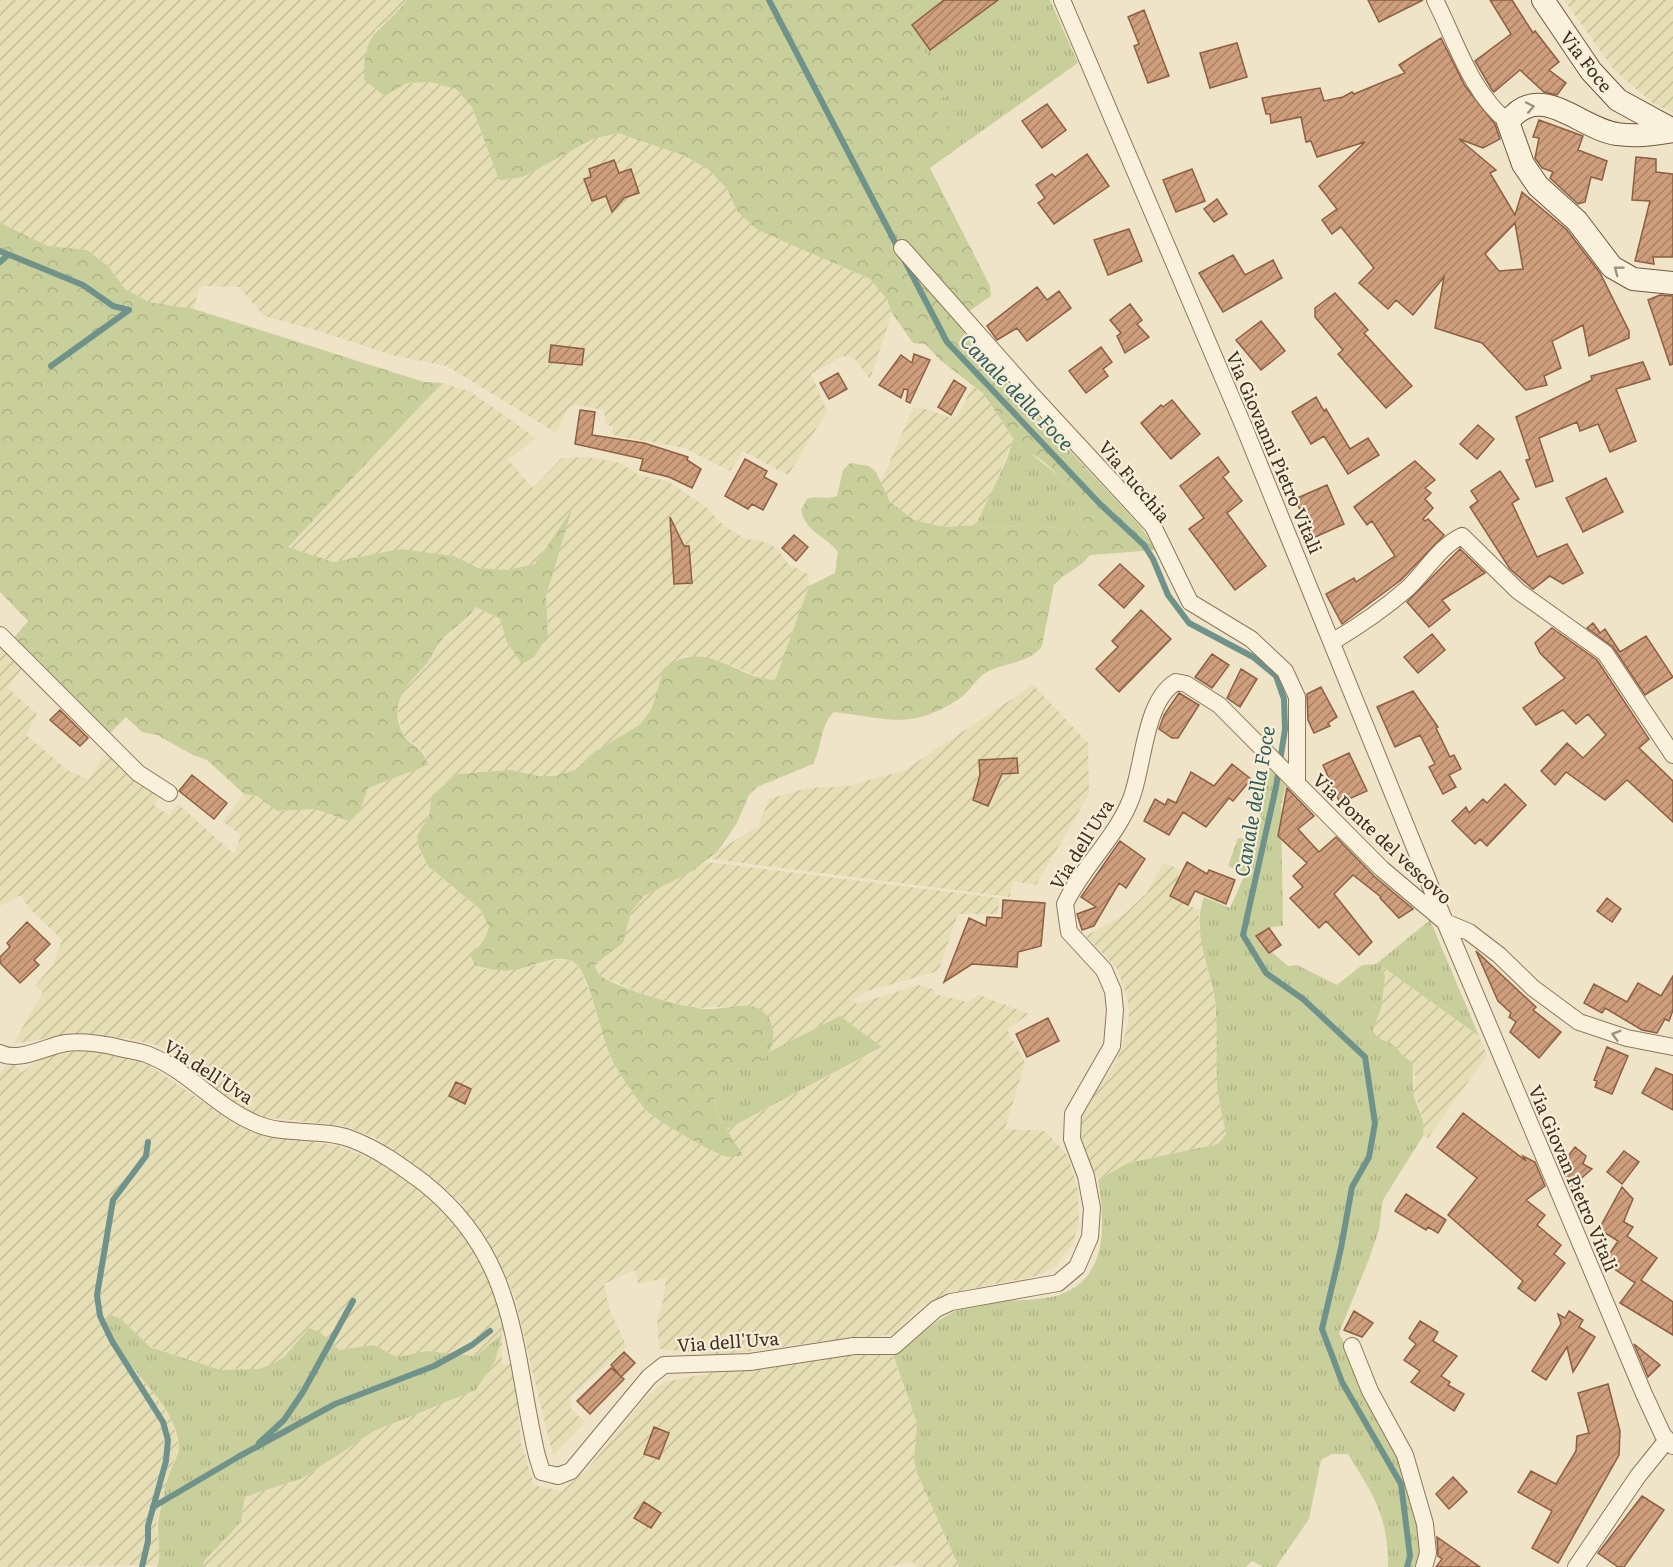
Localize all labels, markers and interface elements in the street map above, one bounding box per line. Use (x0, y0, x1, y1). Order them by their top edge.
street label: Via Foce (1554, 25, 1620, 97)
one-way arrow (1525, 101, 1535, 114)
one-way arrow (1613, 266, 1624, 277)
water label: Canale della Foce (954, 326, 1082, 456)
street label: Via Giovanni Pietro Vitali (1220, 346, 1330, 558)
street label: Via Fucchia (1093, 434, 1178, 528)
water label: Canale della Foce (1225, 723, 1281, 879)
street label: Via Ponte del vescovo (1307, 766, 1459, 910)
street label: Via dell'Uva (1042, 793, 1120, 895)
one-way arrow (1611, 1030, 1622, 1042)
street label: Via dell'Uva (159, 1032, 259, 1110)
street label: Via Giovan Pietro Vitali (1522, 1081, 1626, 1275)
street label: Via dell'Uva (676, 1324, 780, 1358)

